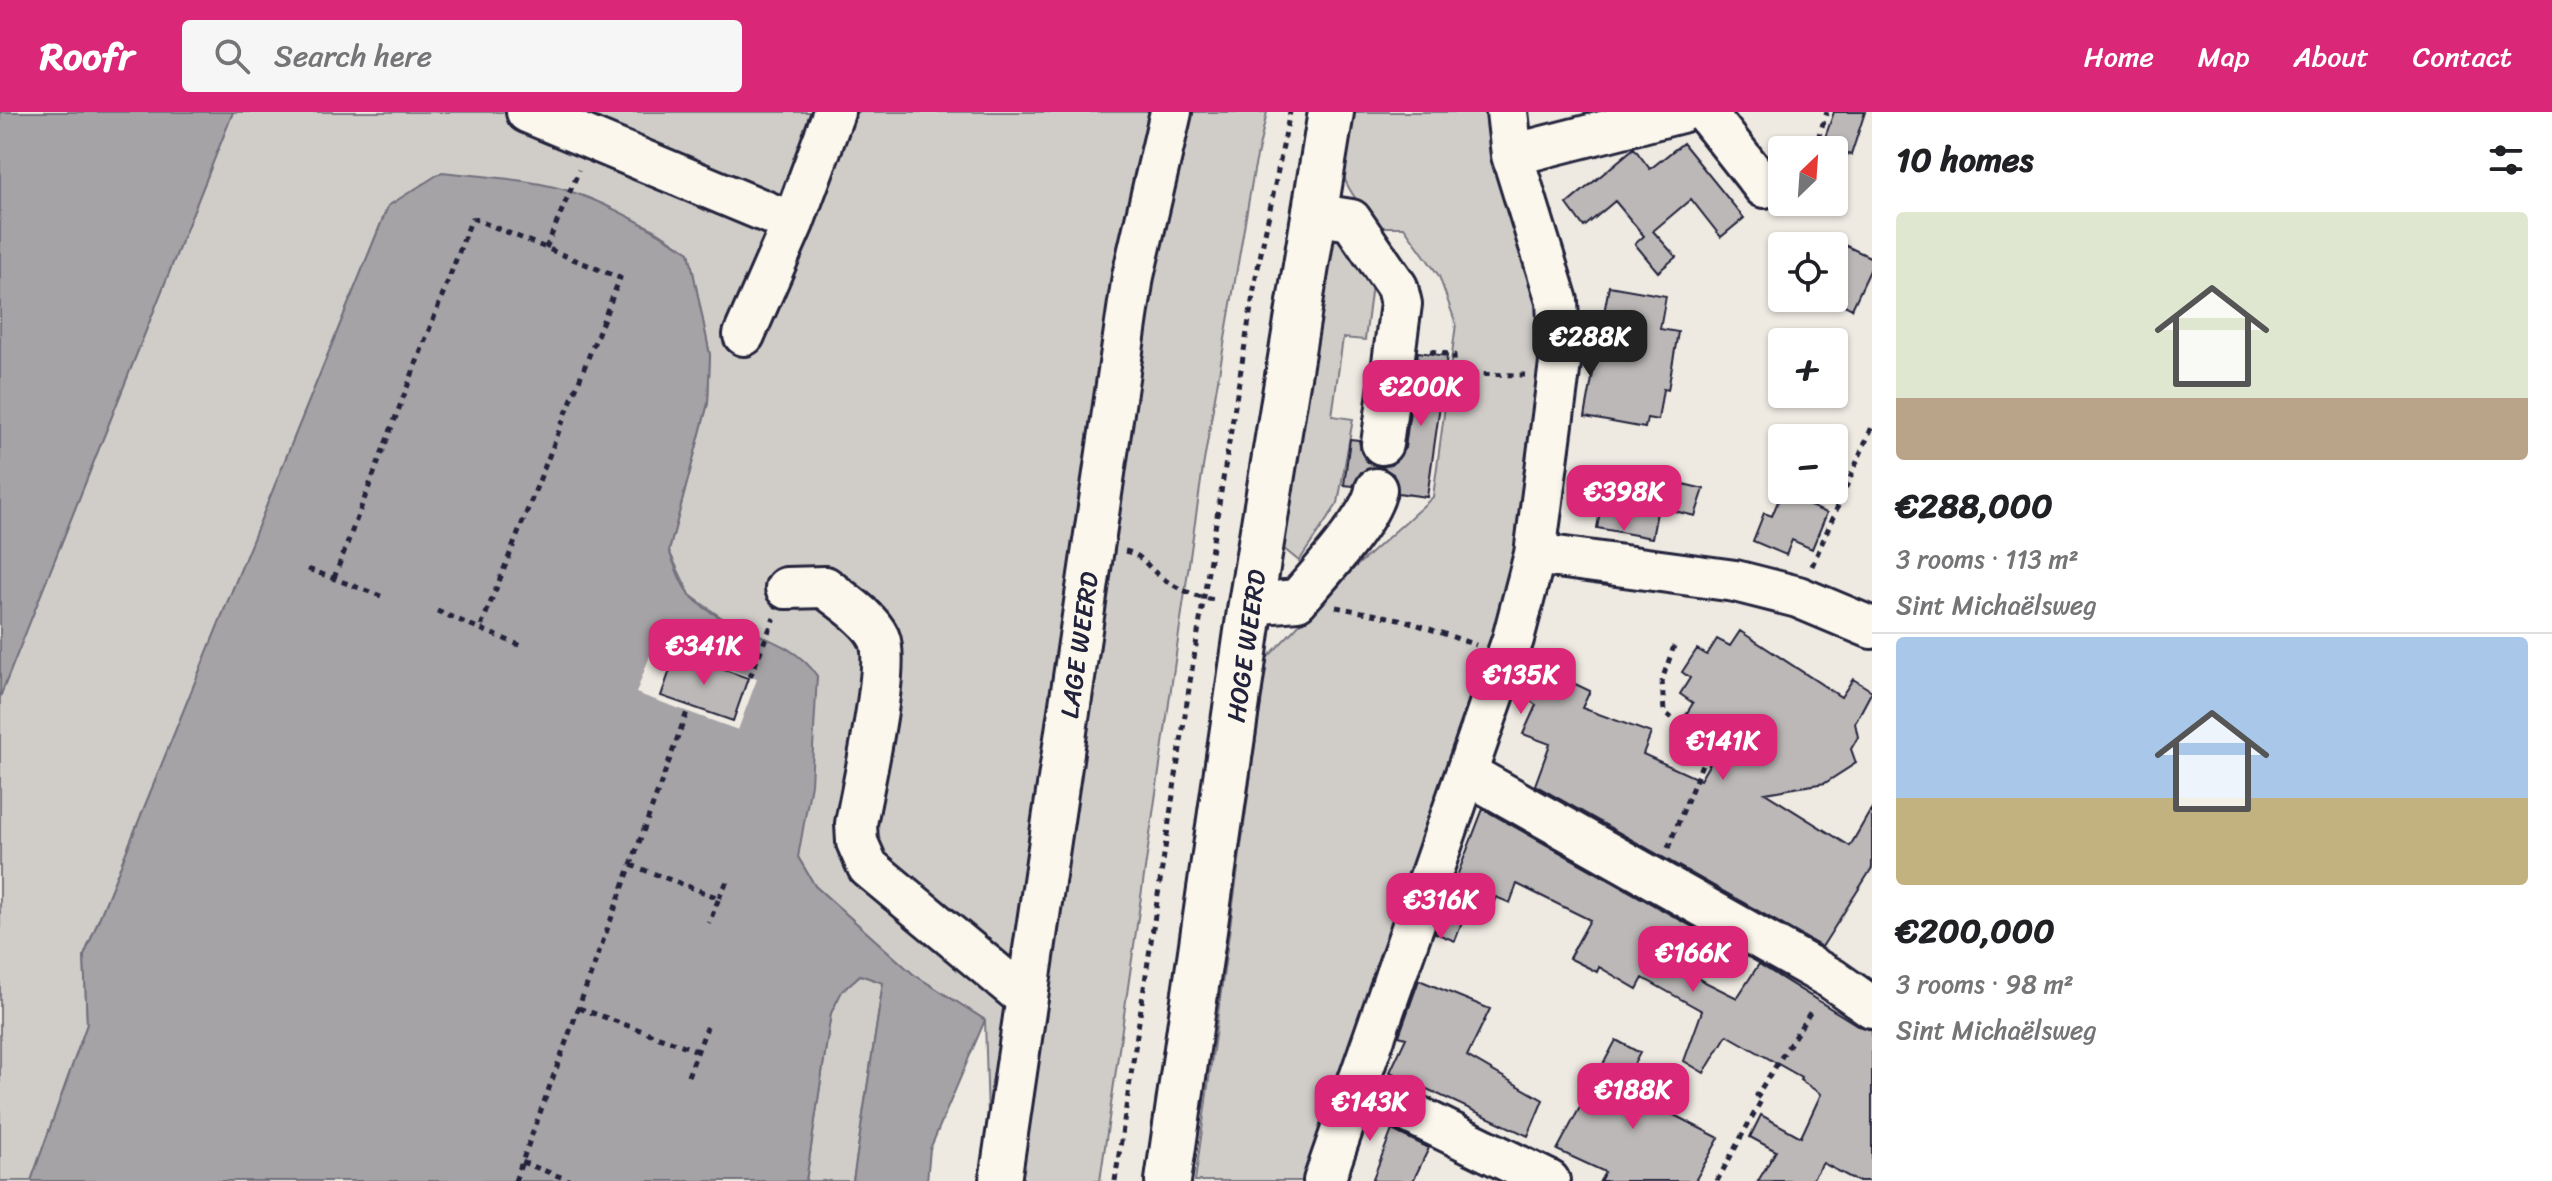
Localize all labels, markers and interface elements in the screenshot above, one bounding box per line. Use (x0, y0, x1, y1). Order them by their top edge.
search box (182, 20, 742, 92)
text: Roofr (40, 23, 134, 90)
text: Search here (274, 29, 432, 83)
text: Home (2084, 32, 2154, 81)
text: Map (2198, 32, 2249, 81)
text: About (2293, 32, 2369, 81)
text: Contact (2413, 32, 2512, 81)
icon: search (210, 34, 254, 78)
text: 10 homes (1896, 130, 2034, 190)
north arrow (1768, 136, 1848, 216)
map controls (1768, 136, 1848, 504)
icon: filters (2484, 138, 2528, 182)
button: locate (1768, 232, 1848, 312)
icon: home (2140, 264, 2284, 408)
pin: €288K (1534, 310, 1646, 378)
text: €288K (1550, 313, 1630, 359)
button: + (1768, 328, 1848, 408)
pin: €200K (1365, 360, 1477, 428)
text: €200K (1381, 363, 1461, 409)
button: − (1768, 424, 1848, 504)
pin: €398K (1568, 465, 1680, 533)
text: €398K (1585, 468, 1664, 514)
text: €288,000 (1896, 476, 2053, 536)
text: 3 rooms · 113 m² (1896, 536, 2079, 582)
street label: HOGE WEERD (1213, 566, 1280, 725)
street label: LAGE WEERD (1046, 568, 1112, 721)
text: Sint Michaëlsweg (1896, 582, 2097, 628)
pin: €341K (648, 619, 760, 687)
text: €341K (667, 622, 741, 668)
pin: €135K (1465, 648, 1577, 716)
text: €135K (1484, 651, 1558, 697)
icon: home (2140, 689, 2284, 833)
pin: €141K (1667, 714, 1779, 782)
text: €141K (1687, 717, 1759, 763)
pin: €316K (1385, 873, 1497, 941)
text: €316K (1404, 876, 1478, 922)
text: €200,000 (1896, 901, 2055, 961)
pin: €166K (1637, 926, 1749, 994)
text: €166K (1656, 929, 1730, 975)
text: 3 rooms · 98 m² (1896, 961, 2074, 1007)
text: Sint Michaëlsweg (1896, 1007, 2097, 1053)
pin: €188K (1577, 1063, 1689, 1131)
text: €188K (1595, 1066, 1671, 1112)
pin: €143K (1314, 1075, 1426, 1143)
text: €143K (1333, 1078, 1407, 1124)

